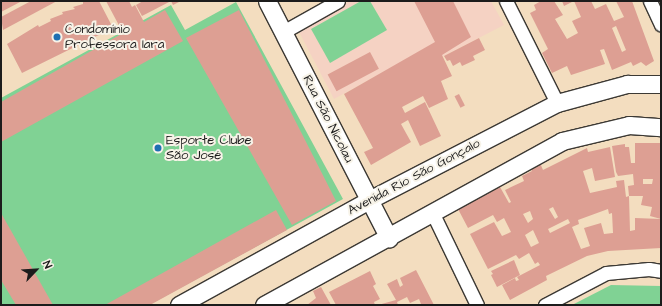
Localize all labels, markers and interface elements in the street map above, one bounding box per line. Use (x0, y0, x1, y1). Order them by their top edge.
place label: Condomínio Professora Iara (65, 22, 164, 53)
marker: Condomínio Professora Iara (52, 32, 62, 42)
street label: Rua São Nicolau (299, 73, 357, 165)
place label: Esporte Clube São José (166, 133, 252, 164)
street label: Avenida Rio São Gonçalo (345, 136, 483, 218)
marker: Esporte Clube São José (153, 143, 163, 153)
north arrow (16, 250, 56, 290)
text: N (39, 258, 56, 271)

